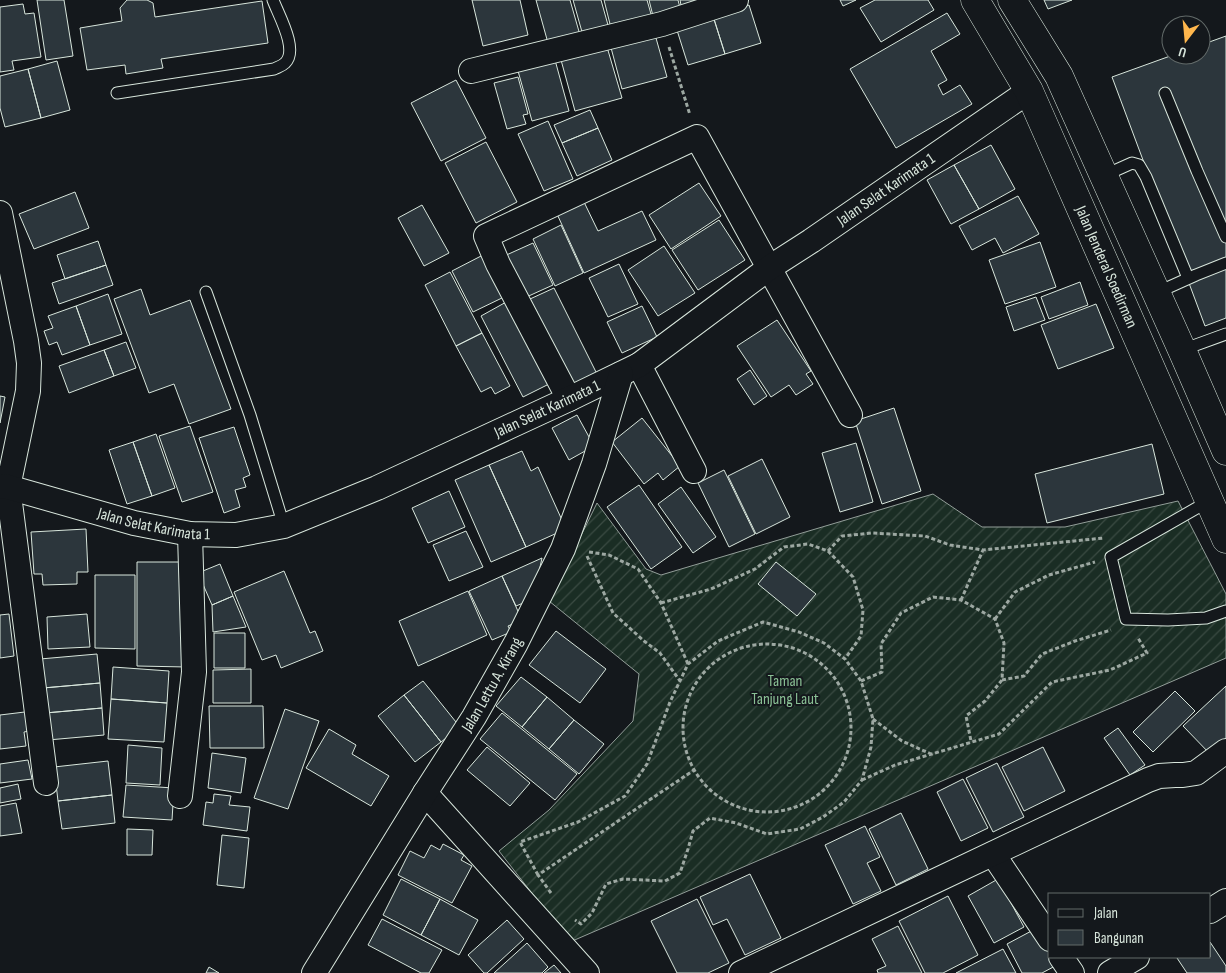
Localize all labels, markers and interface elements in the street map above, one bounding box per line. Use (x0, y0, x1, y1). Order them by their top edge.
north arrow (1161, 15, 1211, 65)
text: U (1177, 43, 1188, 61)
street label: Jalan Selat Karimata 1 (833, 149, 939, 230)
street label: Jalan Jenderal Soedirman (1071, 202, 1141, 331)
street label: Jalan Selat Karimata 1 (490, 376, 603, 442)
street label: Jalan Selat Karimata 1 (95, 503, 211, 544)
street label: Jalan Lettu A. Kirang (457, 634, 527, 736)
park label: Taman Tanjung Laut (751, 672, 819, 709)
legend (1048, 893, 1211, 958)
text: Jalan (1093, 904, 1118, 923)
text: Bangunan (1094, 929, 1144, 948)

